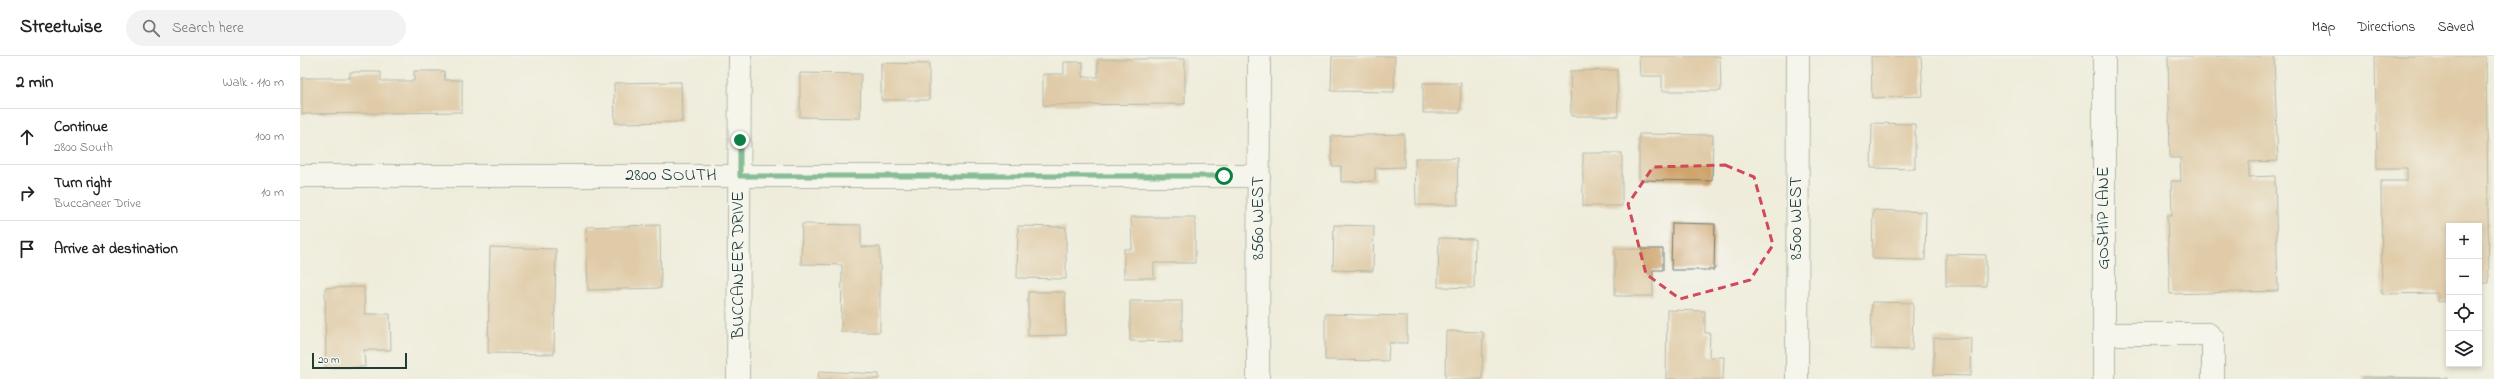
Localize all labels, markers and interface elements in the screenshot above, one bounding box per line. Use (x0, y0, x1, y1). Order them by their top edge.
search box (126, 10, 406, 46)
text: Streetwise (20, 14, 102, 41)
icon: search (140, 17, 162, 39)
text: Search here (172, 17, 244, 39)
text: Map (2312, 17, 2335, 38)
text: Directions (2357, 17, 2415, 38)
text: Saved (2437, 17, 2474, 38)
text: 2 min (16, 70, 53, 95)
text: Walk · 110 m (223, 73, 284, 92)
text: Continue (54, 116, 108, 138)
icon: ahead (16, 126, 38, 148)
text: 100 m (255, 127, 284, 146)
route end (731, 131, 749, 149)
text: 2800 South (54, 138, 113, 157)
street label: 2800 SOUTH (625, 163, 717, 189)
street label: GOSHIP LANE (2091, 166, 2117, 270)
route start (1215, 167, 1233, 185)
text: Turn right (54, 172, 112, 194)
street label: 8560 WEST (1246, 176, 1272, 260)
street label: 8500 WEST (1784, 176, 1810, 260)
icon: right (16, 182, 38, 204)
text: 10 m (261, 183, 284, 202)
street label: BUCCANEER DRIVE (726, 191, 752, 340)
text: Buccaneer Drive (54, 194, 141, 213)
map controls (2446, 223, 2482, 367)
button: + (2446, 223, 2482, 259)
icon: arrive (16, 238, 38, 260)
text: Arrive at destination (54, 238, 178, 260)
button: − (2446, 259, 2482, 295)
button: locate (2446, 295, 2482, 331)
button: layers (2446, 331, 2482, 367)
scale bar (312, 351, 407, 370)
text: 20 m (318, 352, 340, 368)

